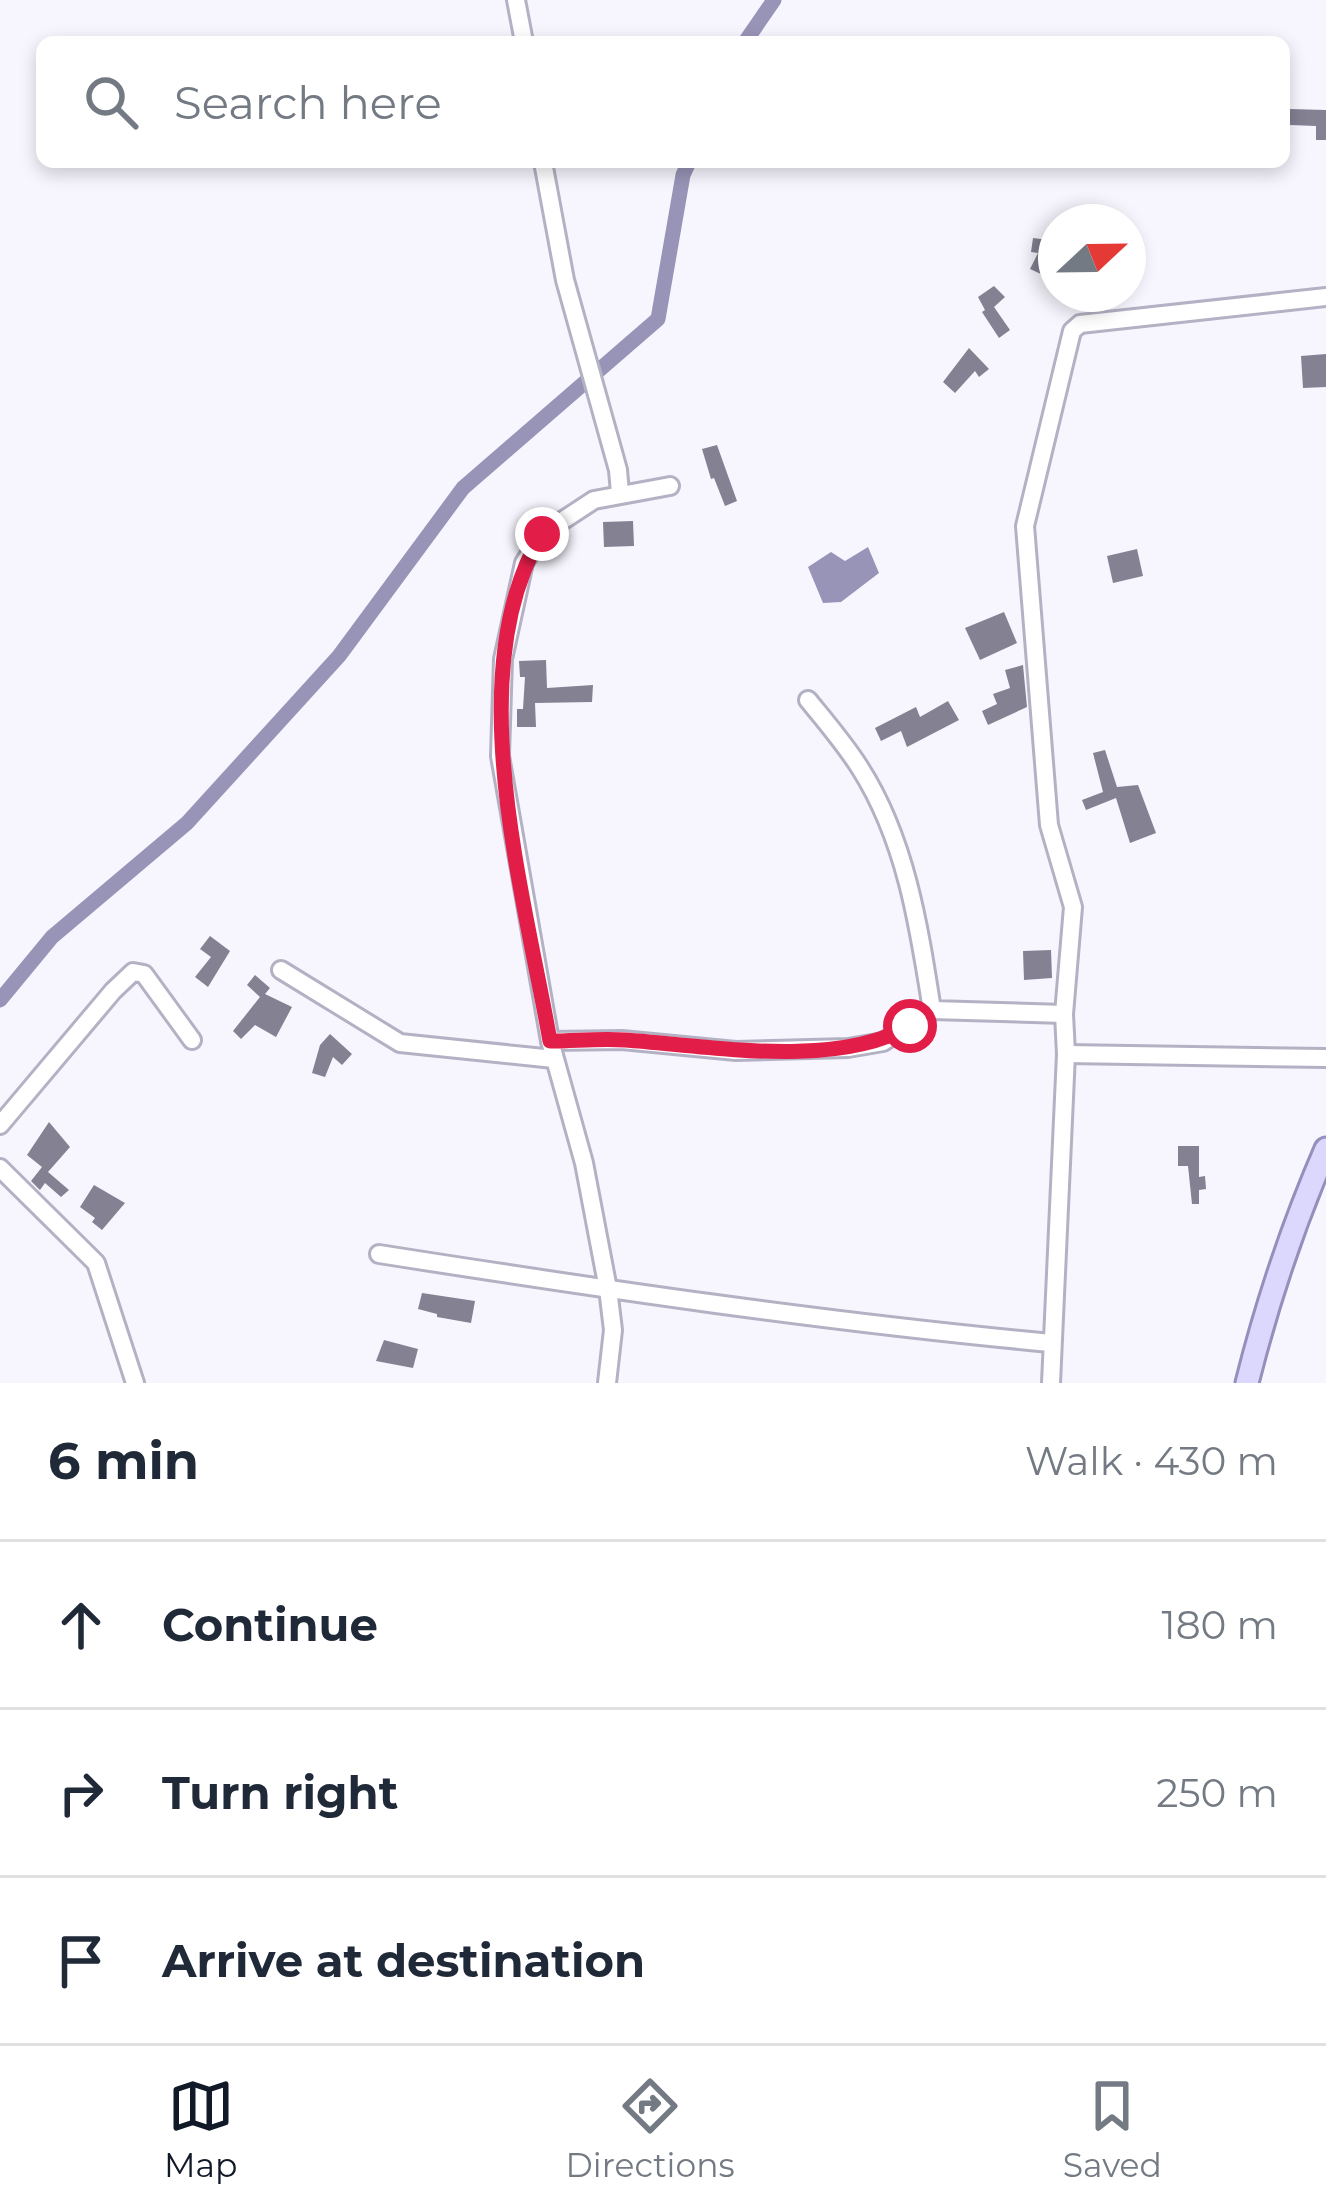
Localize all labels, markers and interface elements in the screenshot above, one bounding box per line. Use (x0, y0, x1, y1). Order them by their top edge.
search box (36, 36, 1290, 168)
icon: search (78, 69, 144, 135)
text: Search here (174, 75, 442, 130)
north arrow (1038, 204, 1146, 312)
route end (515, 507, 569, 561)
route start (883, 999, 937, 1053)
text: 6 min (48, 1430, 199, 1492)
text: Walk · 430 m (1025, 1437, 1278, 1485)
icon: ahead (48, 1592, 114, 1658)
text: Continue (162, 1597, 378, 1652)
text: 180 m (1162, 1601, 1278, 1649)
icon: right (48, 1760, 114, 1826)
text: Turn right (162, 1765, 398, 1820)
text: 250 m (1156, 1769, 1278, 1817)
icon: arrive (48, 1928, 114, 1994)
text: Arrive at destination (162, 1933, 645, 1988)
tab: Map (164, 2073, 237, 2185)
tab: Directions (566, 2073, 735, 2185)
tab: Saved (1063, 2073, 1162, 2185)

